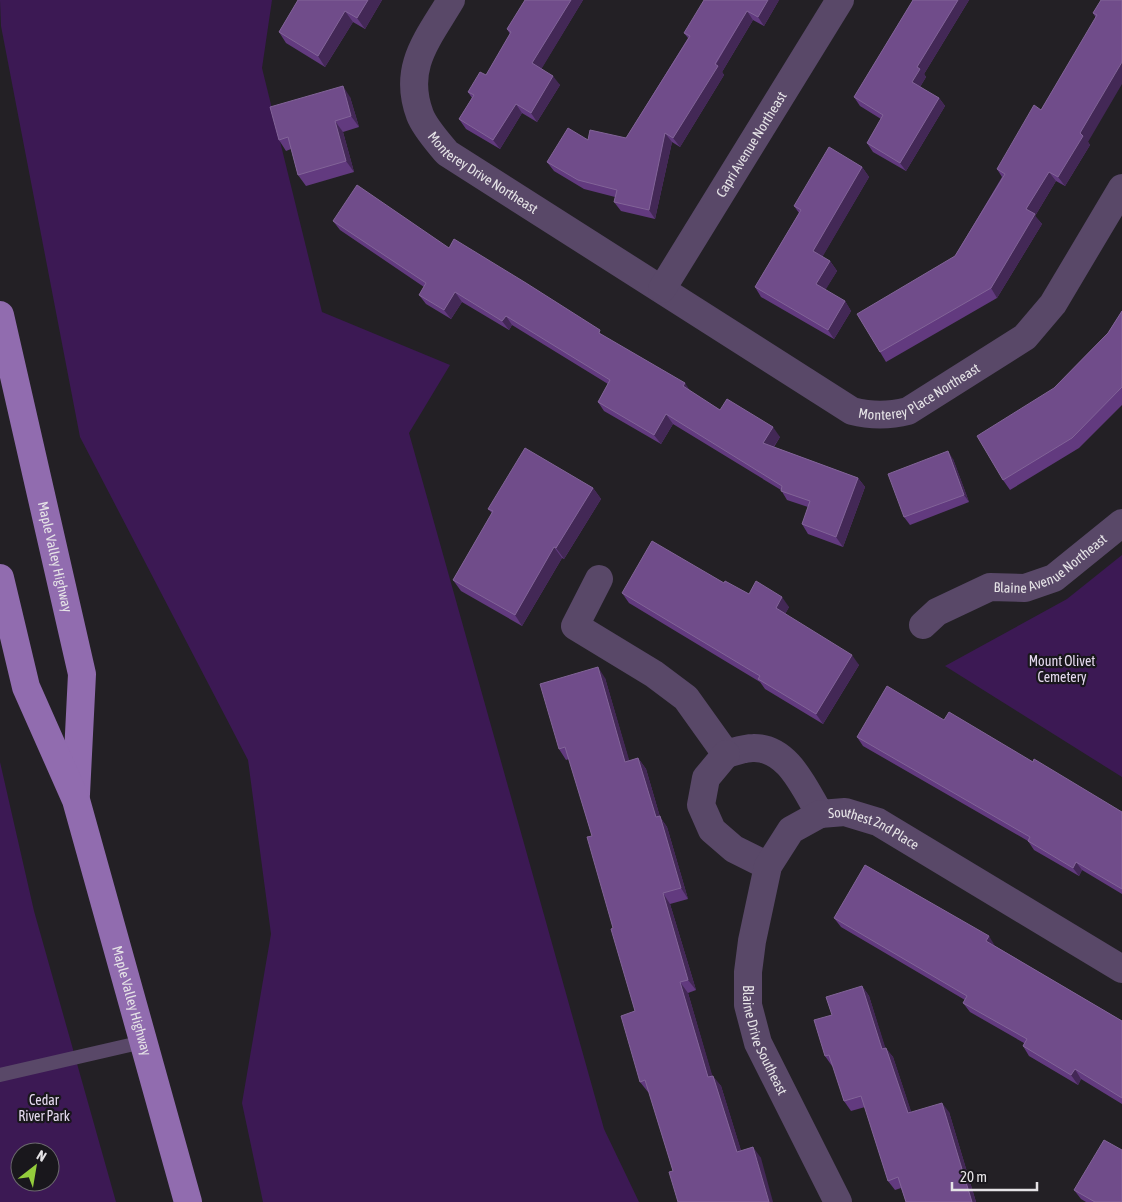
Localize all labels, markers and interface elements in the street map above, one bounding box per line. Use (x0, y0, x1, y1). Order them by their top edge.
street label: Capri Avenue Northeast (713, 89, 790, 200)
street label: Monterey Drive Northeast (425, 128, 541, 217)
street label: Monterey Place Northeast (857, 360, 983, 423)
street label: Maple Valley Highway (35, 500, 76, 614)
street label: Blaine Avenue Northeast (993, 531, 1110, 596)
park label: Mount Olivet Cemetery (1029, 653, 1095, 685)
street label: Southest 2nd Place (827, 804, 922, 853)
street label: Maple Valley Highway (109, 944, 155, 1058)
street label: Blaine Drive Southeast (740, 985, 791, 1098)
park label: Cedar River Park (18, 1092, 70, 1124)
north arrow (10, 1142, 60, 1192)
text: N (34, 1147, 49, 1165)
scale bar (952, 1160, 1037, 1192)
text: 20 m (960, 1168, 987, 1185)

